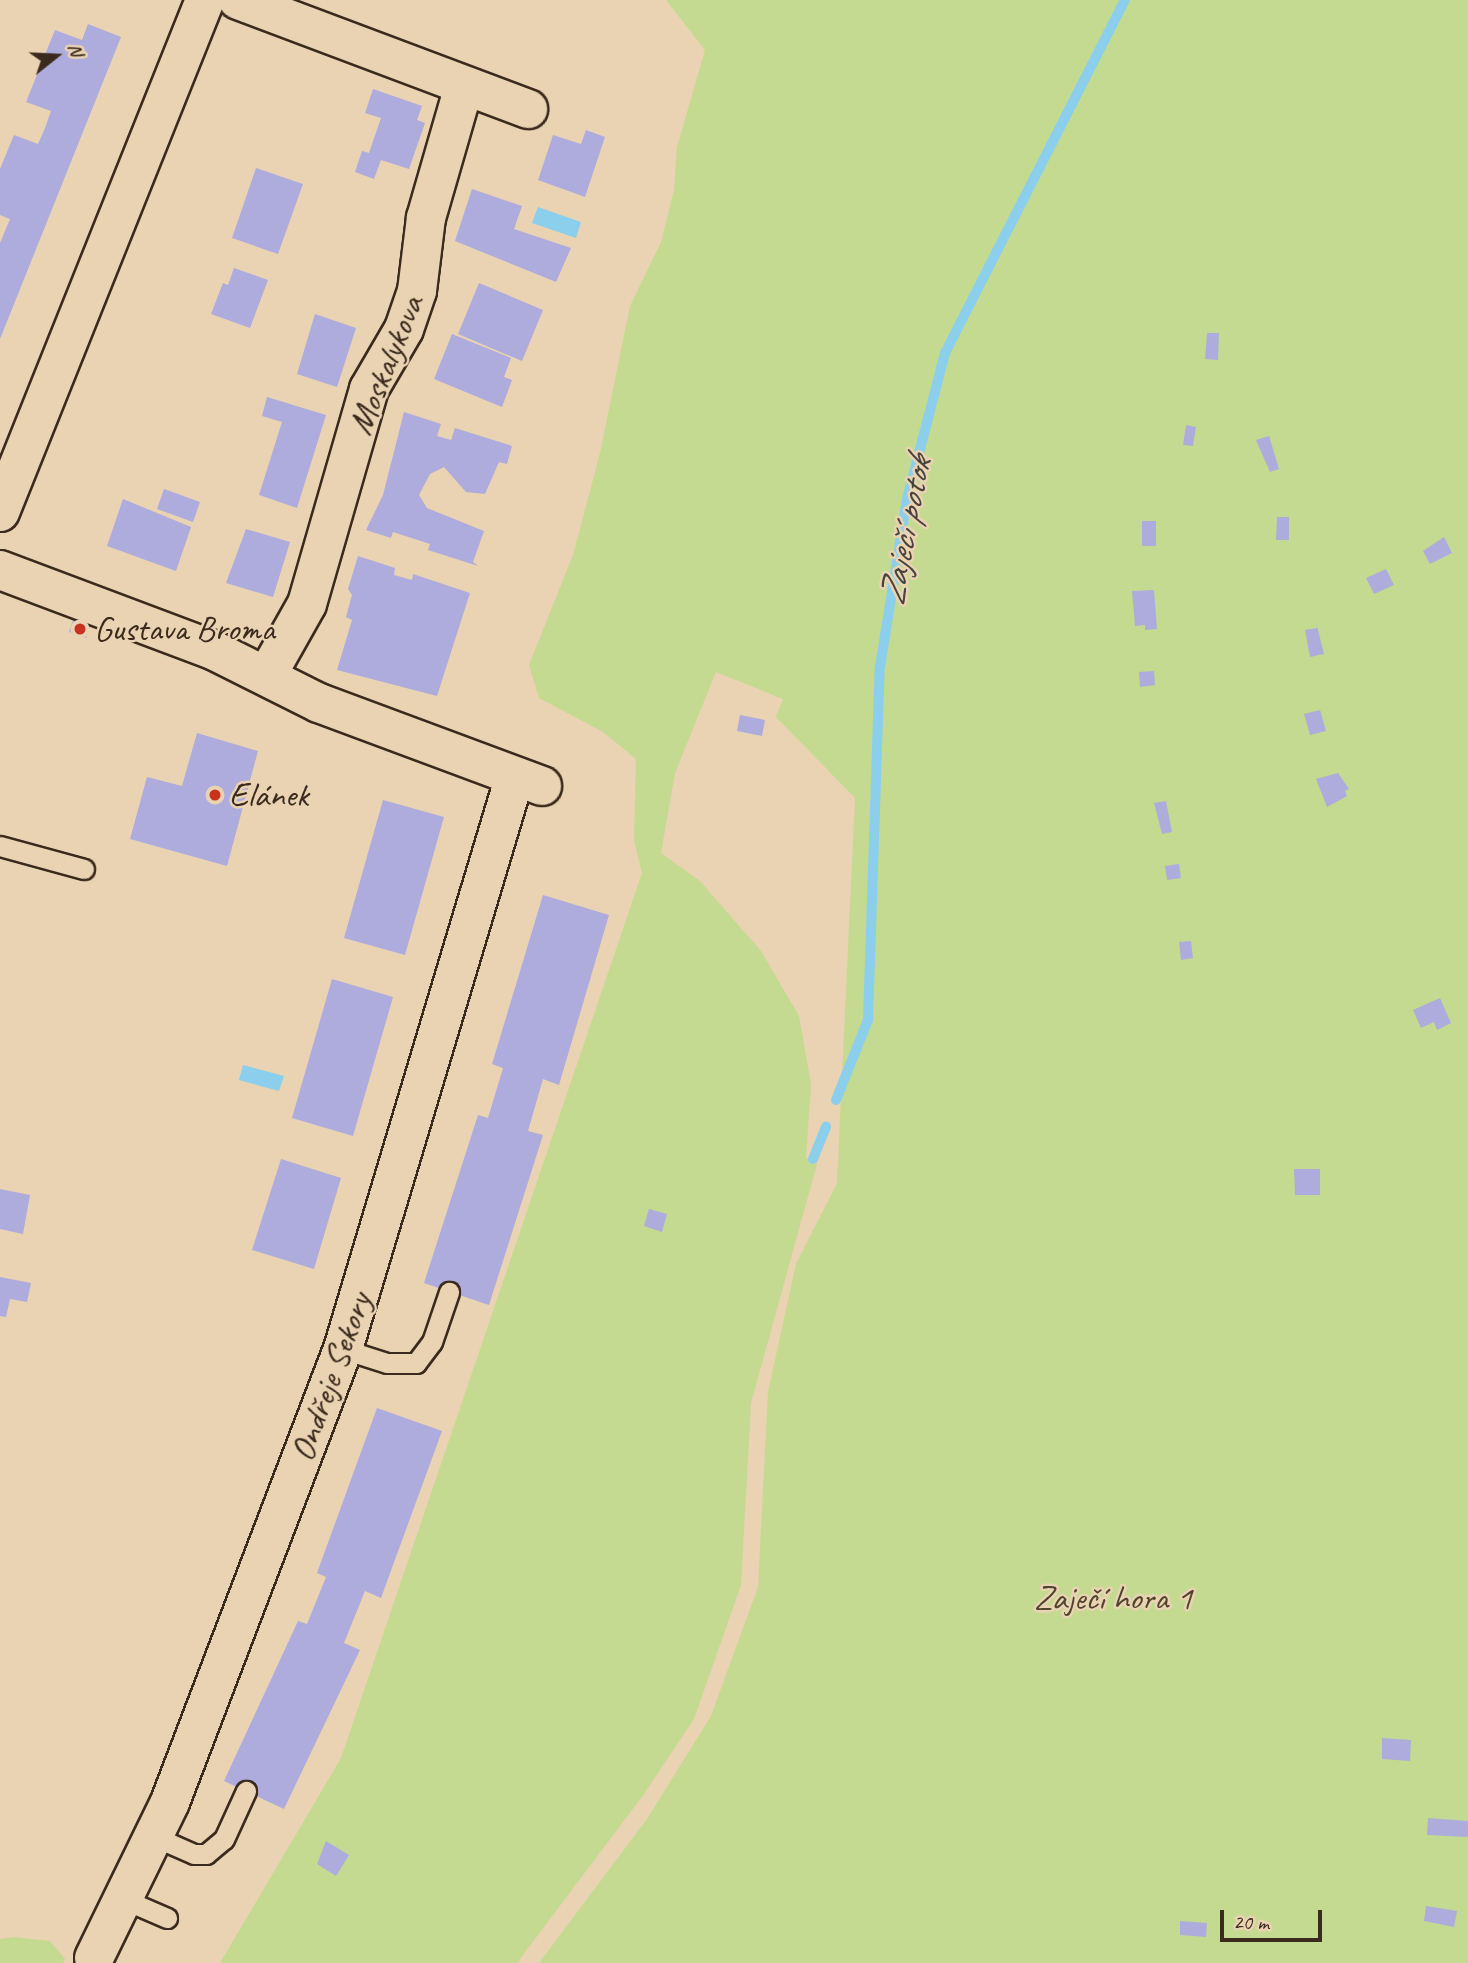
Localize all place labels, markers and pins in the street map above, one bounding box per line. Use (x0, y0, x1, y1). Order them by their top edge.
place label: Gustava Broma (94, 608, 275, 650)
marker: Gustava Broma (72, 621, 88, 637)
place label: Elánek (229, 774, 309, 816)
marker: Elánek (207, 787, 223, 803)

